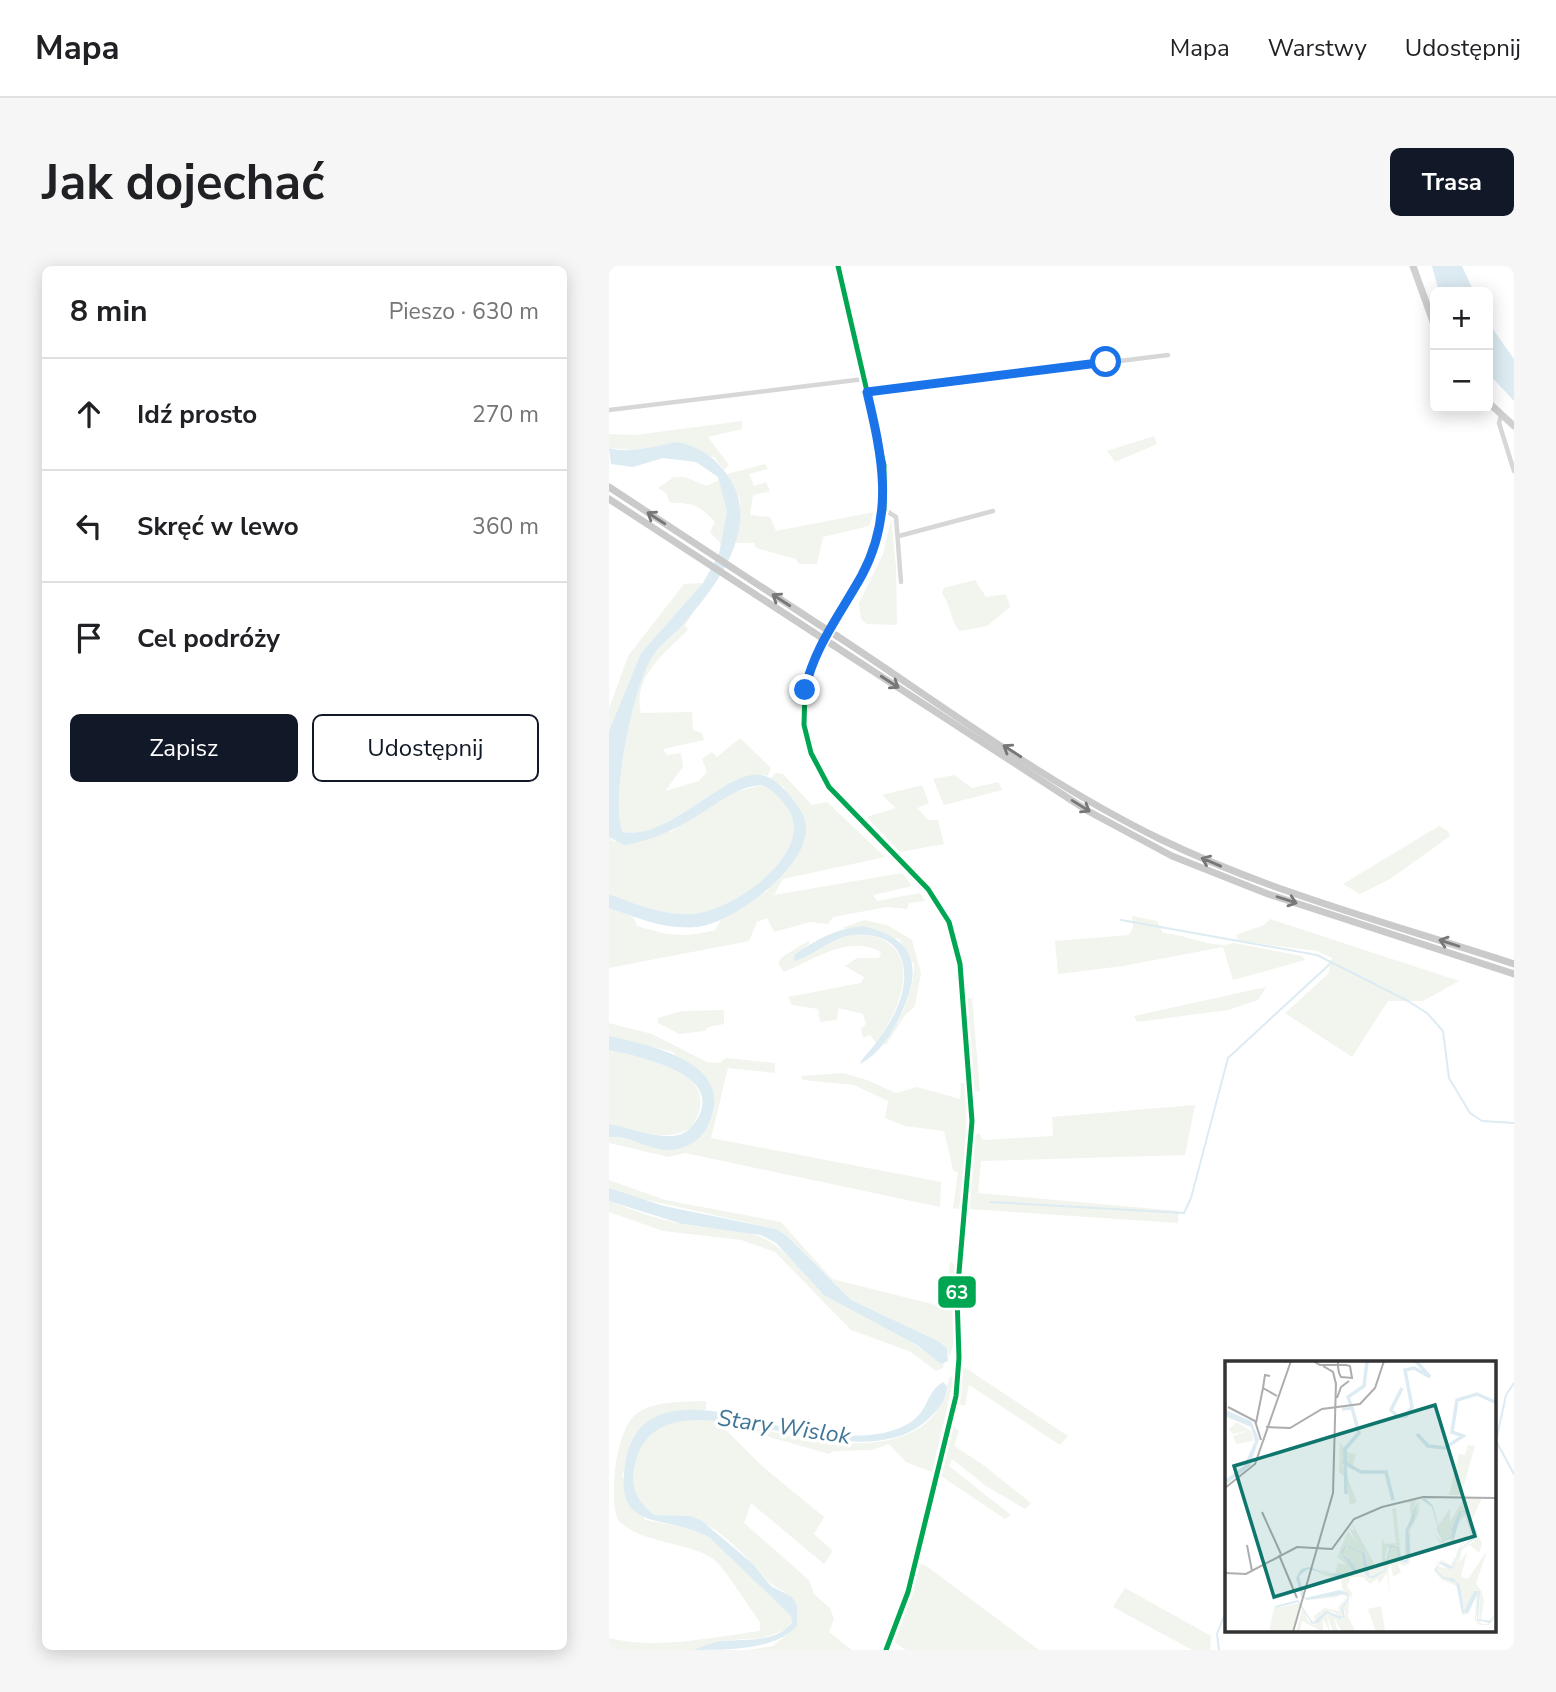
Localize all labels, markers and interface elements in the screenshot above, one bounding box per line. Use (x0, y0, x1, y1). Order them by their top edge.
text: Mapa (35, 26, 120, 71)
text: Mapa (1170, 32, 1230, 64)
text: Warstwy (1268, 32, 1367, 64)
text: Udostępnij (1405, 32, 1521, 64)
button: Trasa (1390, 148, 1514, 216)
text: Jak dojechać (42, 149, 324, 216)
map controls (1430, 287, 1493, 413)
button: + (1430, 287, 1493, 350)
text: 8 min (70, 291, 148, 332)
text: Pieszo · 630 m (389, 296, 539, 327)
route start (1090, 346, 1121, 377)
button: − (1430, 350, 1493, 413)
icon: ahead (70, 395, 108, 433)
text: Idź prosto (137, 397, 257, 432)
text: 270 m (472, 399, 539, 430)
icon: left (70, 507, 108, 545)
text: Skręć w lewo (137, 509, 299, 544)
text: 360 m (472, 511, 539, 542)
one-way arrow (647, 511, 667, 525)
one-way arrow (772, 592, 791, 607)
icon: arrive (70, 619, 108, 657)
text: Cel podróży (137, 621, 280, 656)
route end (789, 674, 820, 705)
one-way arrow (879, 676, 899, 690)
button: Zapisz (70, 714, 298, 782)
button: Udostępnij (312, 714, 539, 782)
one-way arrow (1003, 744, 1023, 758)
one-way arrow (1070, 800, 1090, 814)
one-way arrow (1200, 854, 1222, 867)
one-way arrow (1276, 894, 1298, 907)
one-way arrow (1438, 936, 1460, 949)
line badge: 63 (937, 1275, 977, 1309)
text: 63 (946, 1280, 968, 1306)
inset map (1225, 1361, 1497, 1632)
water label: Stary Wislok (716, 1402, 853, 1452)

